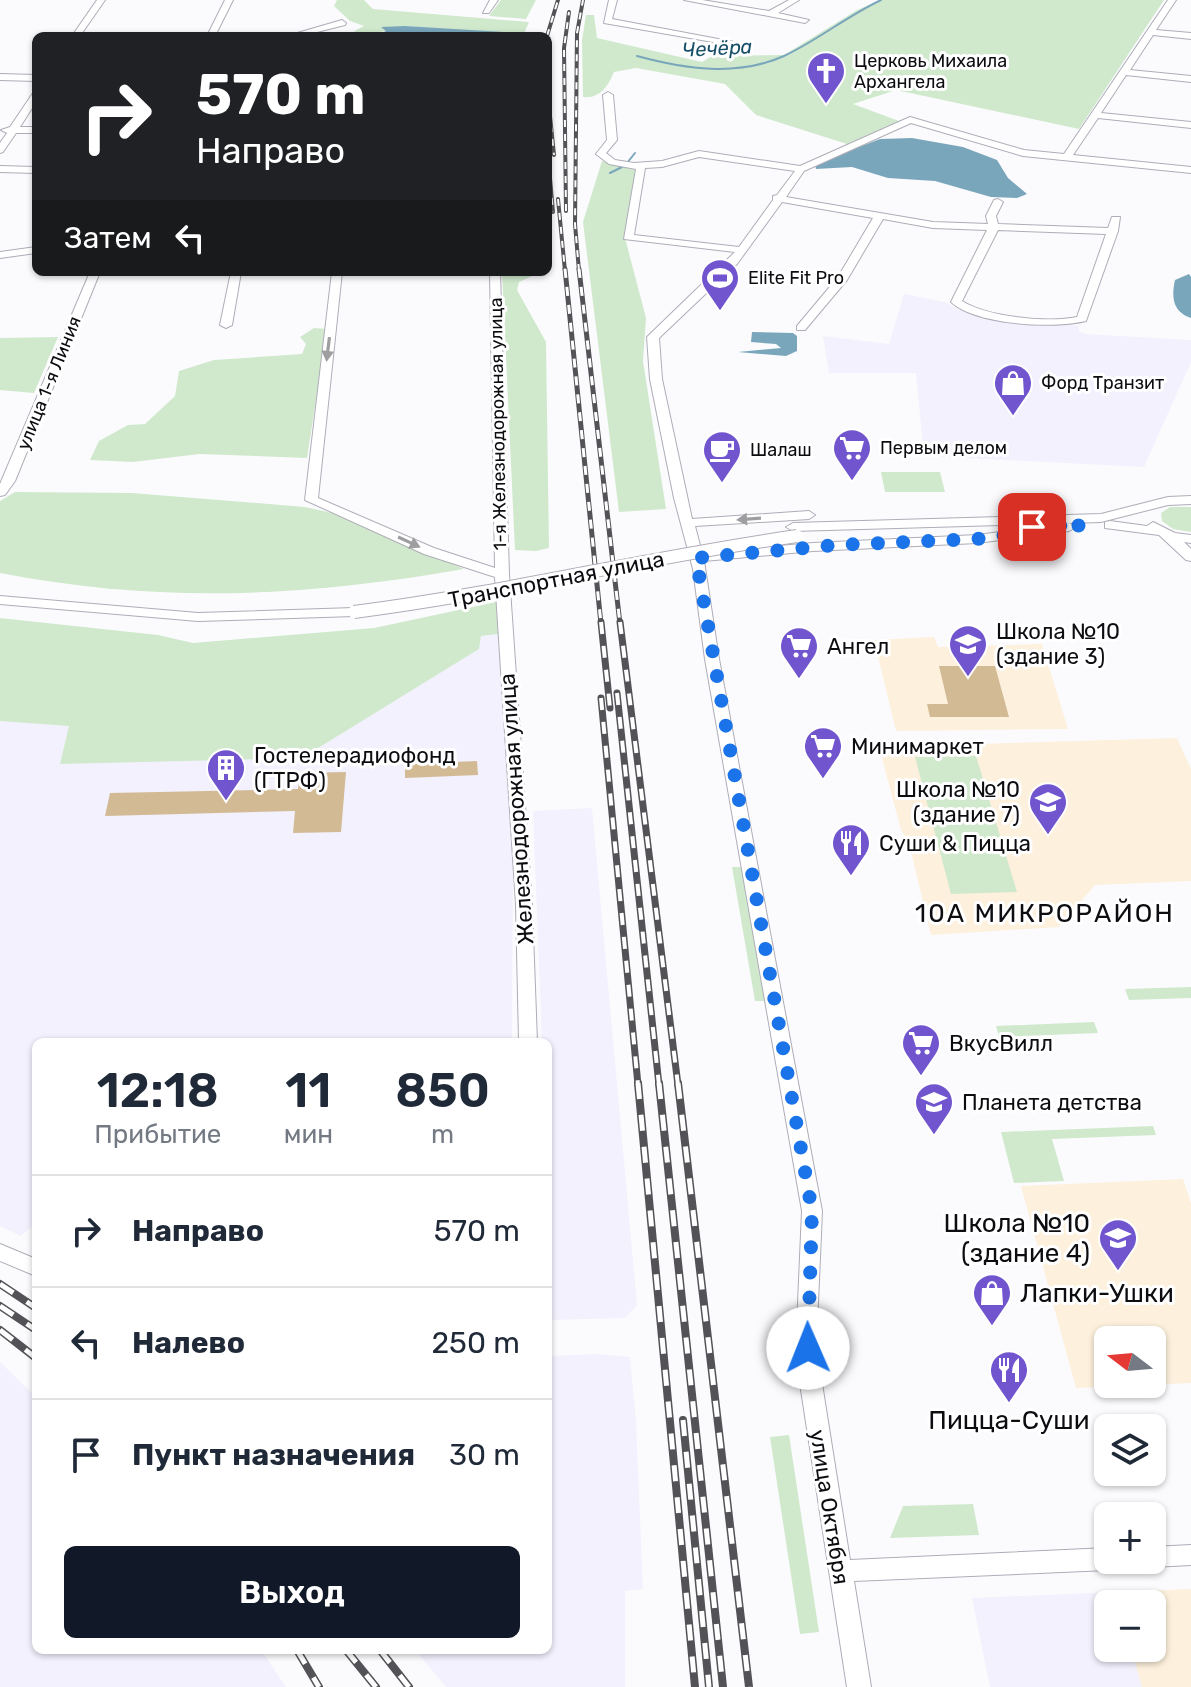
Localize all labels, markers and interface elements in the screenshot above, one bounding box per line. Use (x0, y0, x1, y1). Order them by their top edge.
water label: Чечёра (681, 34, 753, 62)
church icon: Церковь Михаила Архангела (805, 50, 847, 105)
place label: Церковь Михаила Архангела (854, 50, 1007, 93)
text: 570 m (196, 62, 366, 128)
icon: right (64, 64, 168, 168)
text: Направо (196, 129, 345, 172)
icon: left (168, 216, 212, 260)
text: Затем (64, 220, 152, 256)
sports icon: Elite Fit Pro (699, 257, 741, 312)
place label: Elite Fit Pro (748, 267, 844, 289)
street label: 1-я Железнодорожная улица (485, 297, 511, 551)
street label: улица 1-я Линия (12, 313, 86, 453)
one-way arrow (322, 337, 335, 362)
shop icon: Форд Транзит (992, 362, 1034, 417)
place label: Форд Транзит (1041, 372, 1164, 394)
supermarket icon: Первым делом (831, 427, 873, 482)
cafe icon: Шалаш (701, 429, 743, 484)
place label: Первым делом (880, 437, 1007, 459)
place label: Шалаш (750, 439, 812, 461)
pin (998, 493, 1066, 561)
icon: arrive (1010, 505, 1054, 549)
one-way arrow (736, 513, 761, 526)
one-way arrow (398, 535, 421, 549)
street label: Транспортная улица (446, 545, 667, 614)
place label: Школа №10 (здание 3) (996, 618, 1120, 670)
school or university icon: Школа №10 (здание 3) (947, 623, 989, 678)
supermarket icon: Ангел (778, 625, 820, 680)
place label: Ангел (827, 633, 889, 660)
street label: Железнодорожная улица (494, 672, 539, 945)
supermarket icon: Минимаркет (802, 725, 844, 780)
place label: Минимаркет (851, 733, 984, 760)
place label: Гостелерадиофонд (ГТРФ) (254, 742, 456, 794)
building icon: Гостелерадиофонд (ГТРФ) (205, 747, 247, 802)
place label: Школа №10 (здание 7) (896, 776, 1020, 828)
school or university icon: Школа №10 (здание 7) (1027, 781, 1069, 836)
restaurant icon: Суши & Пицца (830, 822, 872, 877)
place label: Суши & Пицца (879, 830, 1031, 857)
district label: 10А МИКРОРАЙОН (915, 898, 1175, 929)
supermarket icon: ВкусВилл (900, 1022, 942, 1077)
place label: ВкусВилл (949, 1030, 1053, 1057)
text: 12:18 (97, 1062, 219, 1119)
text: 11 (285, 1062, 331, 1119)
text: 850 (395, 1062, 490, 1119)
school or university icon: Планета детства (913, 1081, 955, 1136)
place label: Планета детства (962, 1089, 1142, 1116)
text: Прибытие (94, 1119, 221, 1150)
text: мин (284, 1119, 333, 1150)
text: m (431, 1119, 454, 1150)
place label: Школа №10 (здание 4) (944, 1208, 1090, 1269)
icon: right (64, 1209, 108, 1253)
text: Направо (132, 1213, 264, 1249)
text: 570 m (434, 1213, 520, 1249)
school or university icon: Школа №10 (здание 4) (1097, 1217, 1139, 1272)
shop icon: Лапки-Ушки (971, 1272, 1013, 1327)
place label: Лапки-Ушки (1020, 1278, 1174, 1309)
position arrow (766, 1306, 850, 1390)
icon: left (64, 1321, 108, 1365)
text: Налево (132, 1325, 245, 1361)
text: 250 m (432, 1325, 520, 1361)
north arrow (1094, 1326, 1166, 1398)
map controls (1094, 1326, 1166, 1662)
restaurant icon: Пицца-Суши (988, 1349, 1030, 1404)
place label: Пицца-Суши (928, 1405, 1090, 1436)
button: layers (1094, 1414, 1166, 1486)
street label: улица Октября (804, 1428, 855, 1586)
icon: arrive (64, 1433, 108, 1477)
text: Пункт назначения (132, 1437, 415, 1473)
text: 30 m (449, 1437, 520, 1473)
button: + (1094, 1502, 1166, 1574)
button: Выход (64, 1546, 520, 1638)
button: − (1094, 1590, 1166, 1662)

